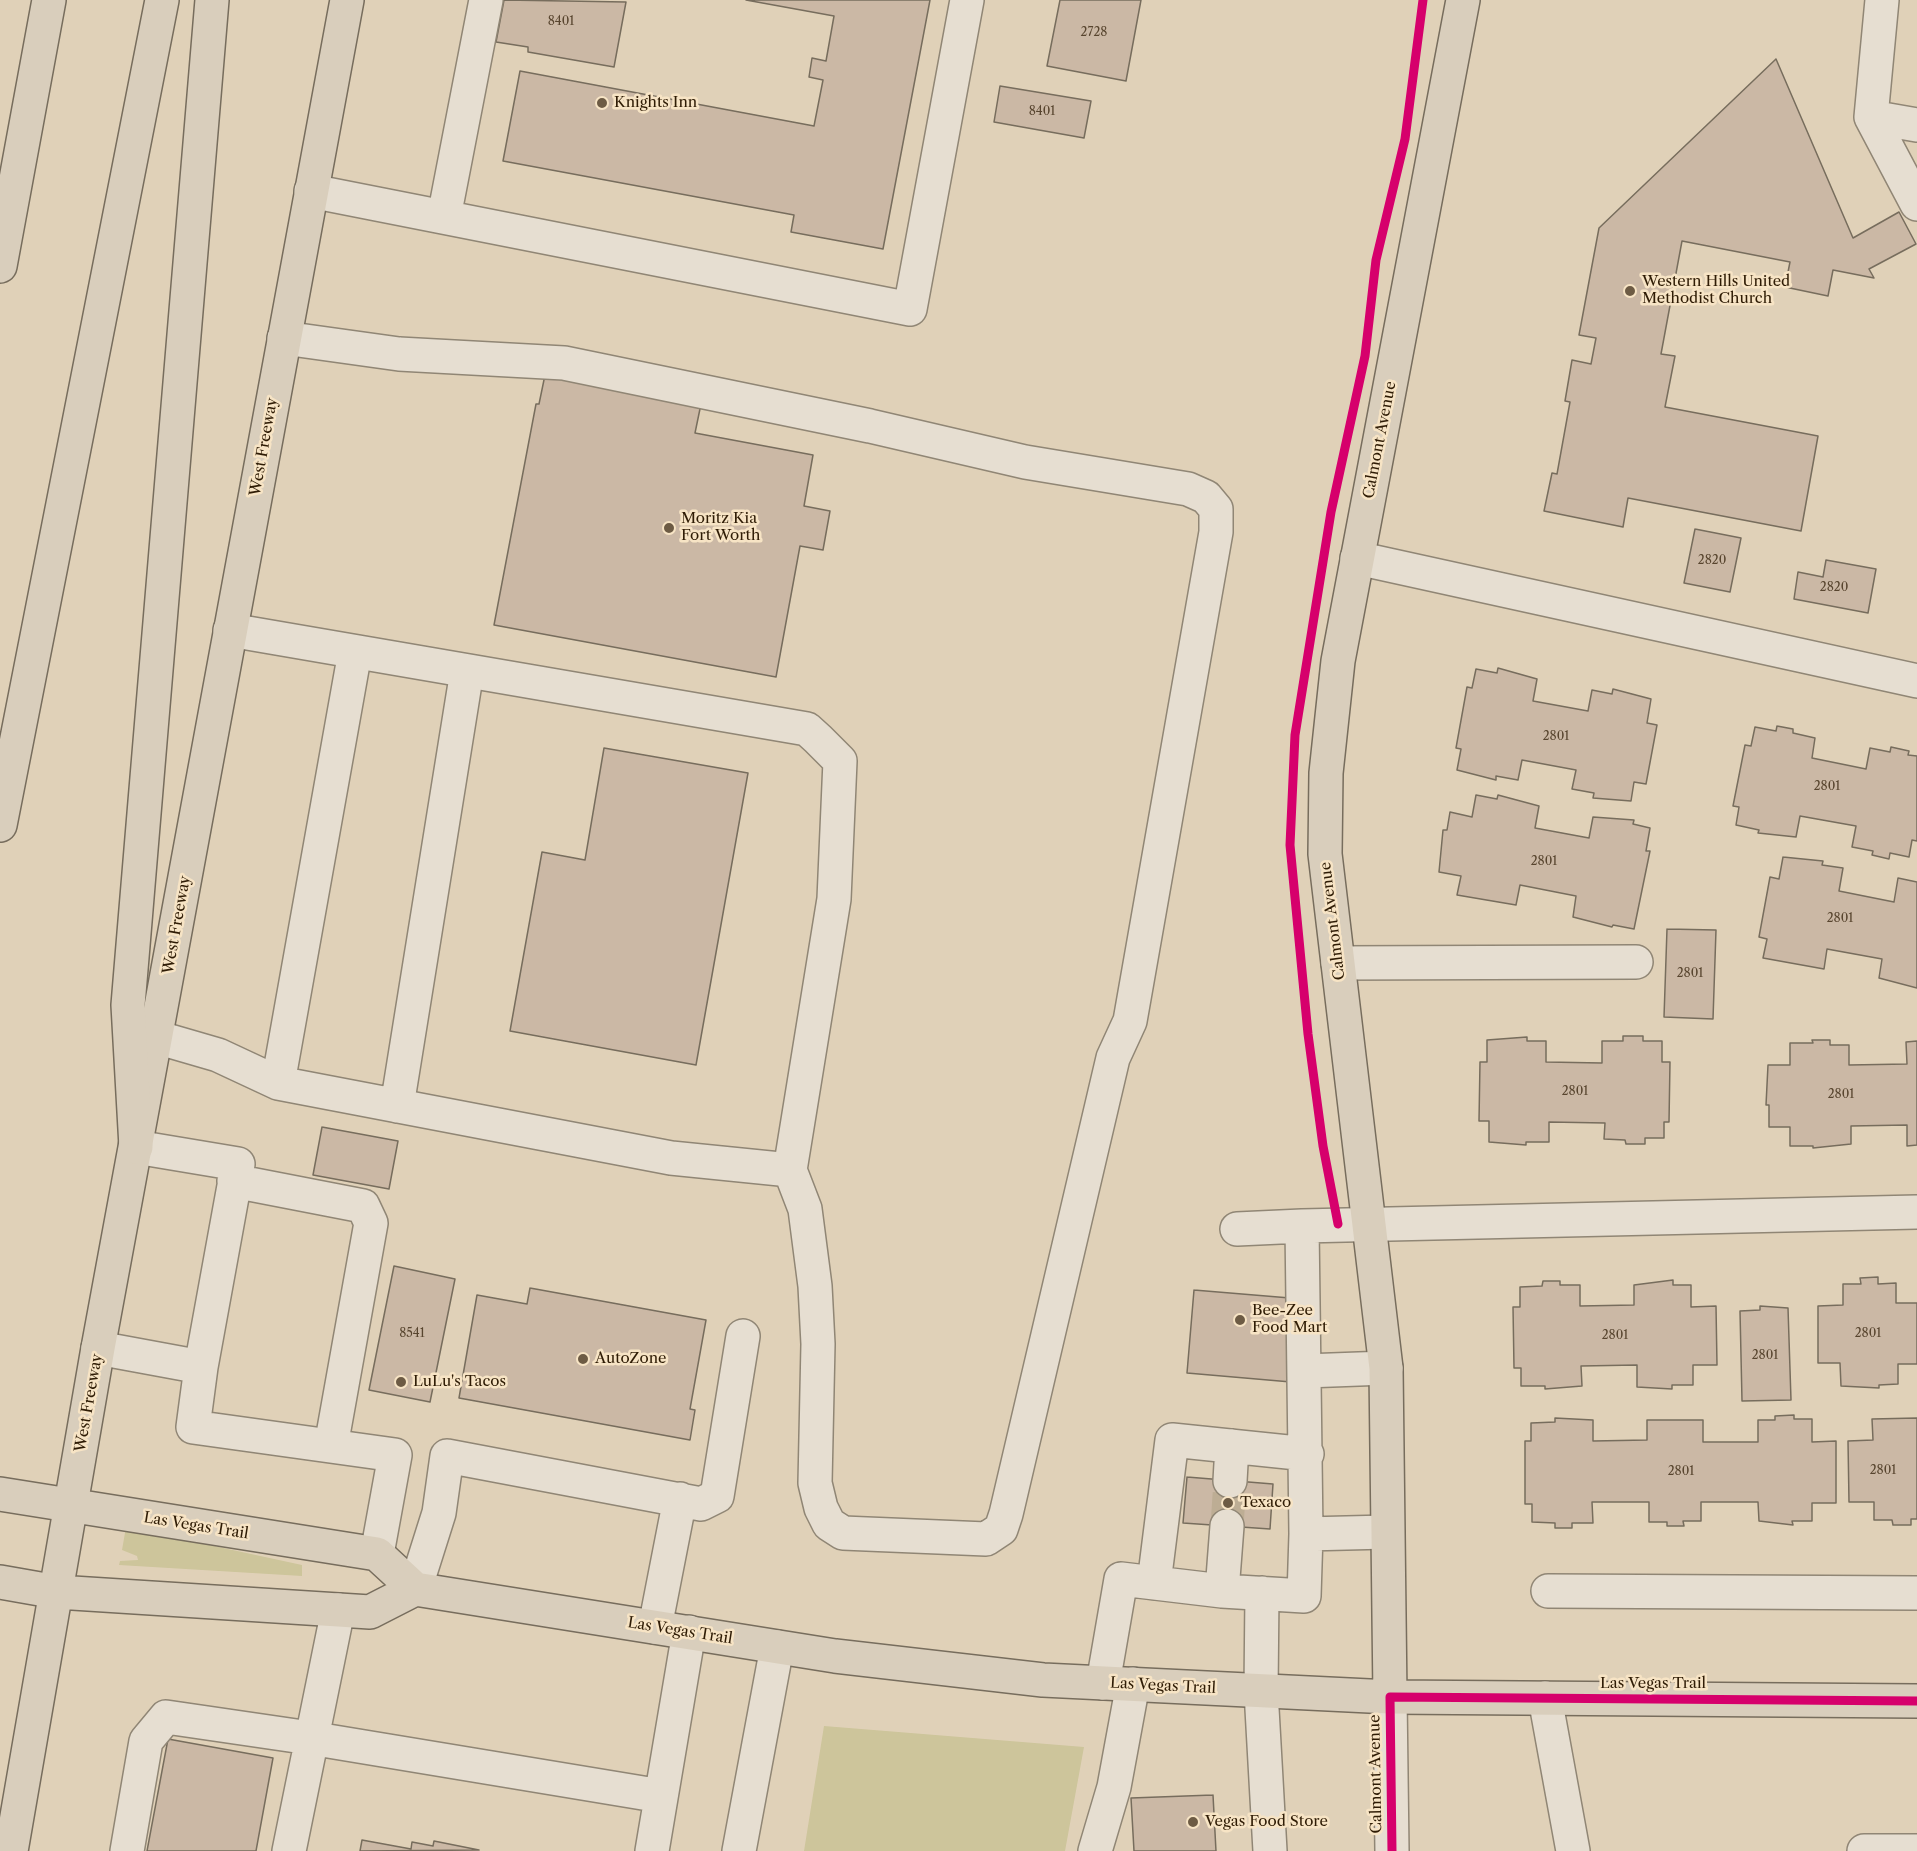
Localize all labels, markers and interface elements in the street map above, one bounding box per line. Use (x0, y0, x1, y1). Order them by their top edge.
house number: 8401 (548, 15, 574, 29)
house number: 2728 (1081, 26, 1107, 40)
place label: Knights Inn (614, 94, 697, 112)
marker: Knights Inn (595, 96, 609, 110)
house number: 8401 (1029, 105, 1055, 119)
place label: Western Hills United Methodist Church (1642, 273, 1790, 308)
marker: Western Hills United Methodist Church (1623, 284, 1637, 298)
street label: Calmont Avenue (1360, 380, 1400, 500)
street label: West Freeway (246, 396, 282, 498)
place label: Moritz Kia Fort Worth (681, 510, 760, 545)
marker: Moritz Kia Fort Worth (662, 521, 676, 535)
house number: 2820 (1698, 554, 1726, 568)
house number: 2820 (1820, 581, 1848, 595)
house number: 2801 (1543, 730, 1569, 744)
house number: 2801 (1814, 780, 1840, 794)
house number: 2801 (1531, 855, 1557, 869)
street label: Calmont Avenue (1317, 861, 1349, 981)
street label: West Freeway (159, 874, 195, 976)
house number: 2801 (1827, 912, 1853, 926)
house number: 2801 (1677, 967, 1703, 981)
house number: 2801 (1562, 1085, 1588, 1099)
house number: 2801 (1828, 1088, 1854, 1102)
place label: Bee-Zee Food Mart (1252, 1302, 1327, 1337)
marker: Bee-Zee Food Mart (1233, 1313, 1247, 1327)
house number: 8541 (399, 1327, 425, 1341)
house number: 2801 (1855, 1327, 1881, 1341)
house number: 2801 (1602, 1329, 1628, 1343)
house number: 2801 (1752, 1349, 1778, 1363)
place label: AutoZone (595, 1350, 666, 1368)
street label: West Freeway (71, 1352, 107, 1454)
marker: AutoZone (576, 1352, 590, 1366)
place label: LuLu's Tacos (413, 1373, 506, 1391)
marker: LuLu's Tacos (394, 1375, 408, 1389)
house number: 2801 (1870, 1464, 1896, 1478)
house number: 2801 (1668, 1465, 1694, 1479)
place label: Texaco (1240, 1494, 1291, 1512)
marker: Texaco (1221, 1496, 1235, 1510)
street label: Las Vegas Trail (142, 1509, 250, 1543)
street label: Las Vegas Trail (626, 1614, 734, 1648)
street label: Las Vegas Trail (1110, 1674, 1216, 1698)
street label: Las Vegas Trail (1600, 1675, 1706, 1693)
street label: Calmont Avenue (1366, 1714, 1386, 1834)
place label: Vegas Food Store (1205, 1813, 1328, 1831)
marker: Vegas Food Store (1186, 1815, 1200, 1829)

